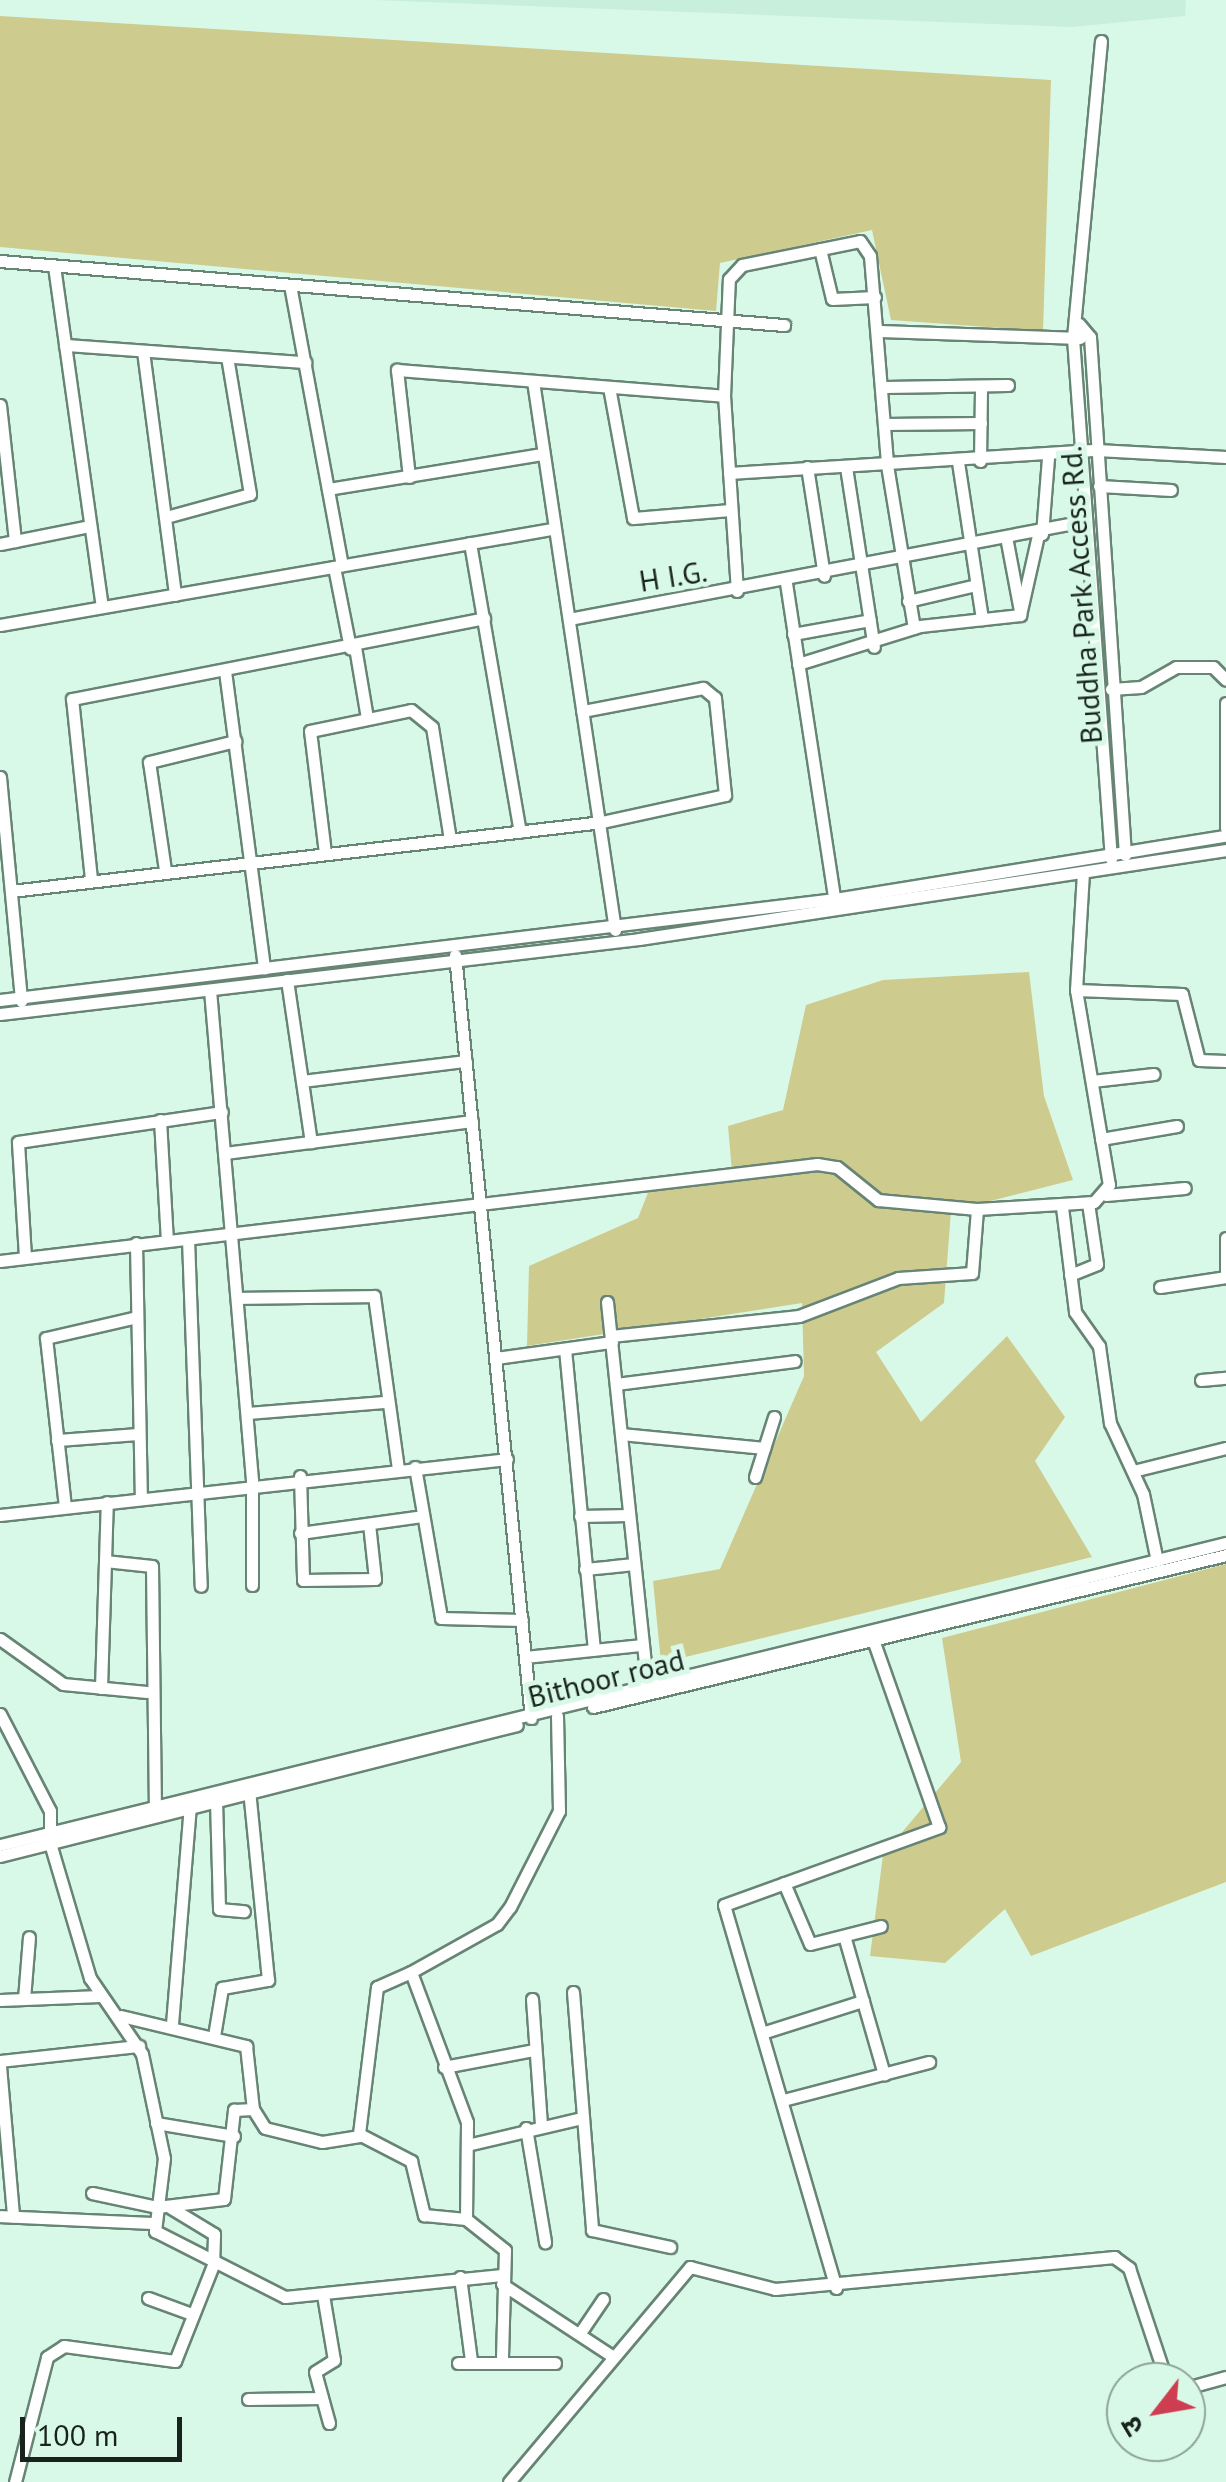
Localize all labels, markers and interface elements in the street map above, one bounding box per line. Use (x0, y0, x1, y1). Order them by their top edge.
street label: Buddha Park Access Rd. (1053, 444, 1109, 746)
street label: H I.G. (637, 553, 709, 599)
street label: Bithoor road (524, 1641, 688, 1715)
north arrow (1106, 2362, 1206, 2462)
scale bar (25, 2397, 188, 2459)
text: उ (1111, 2410, 1152, 2443)
text: 100 m (37, 2415, 118, 2454)

